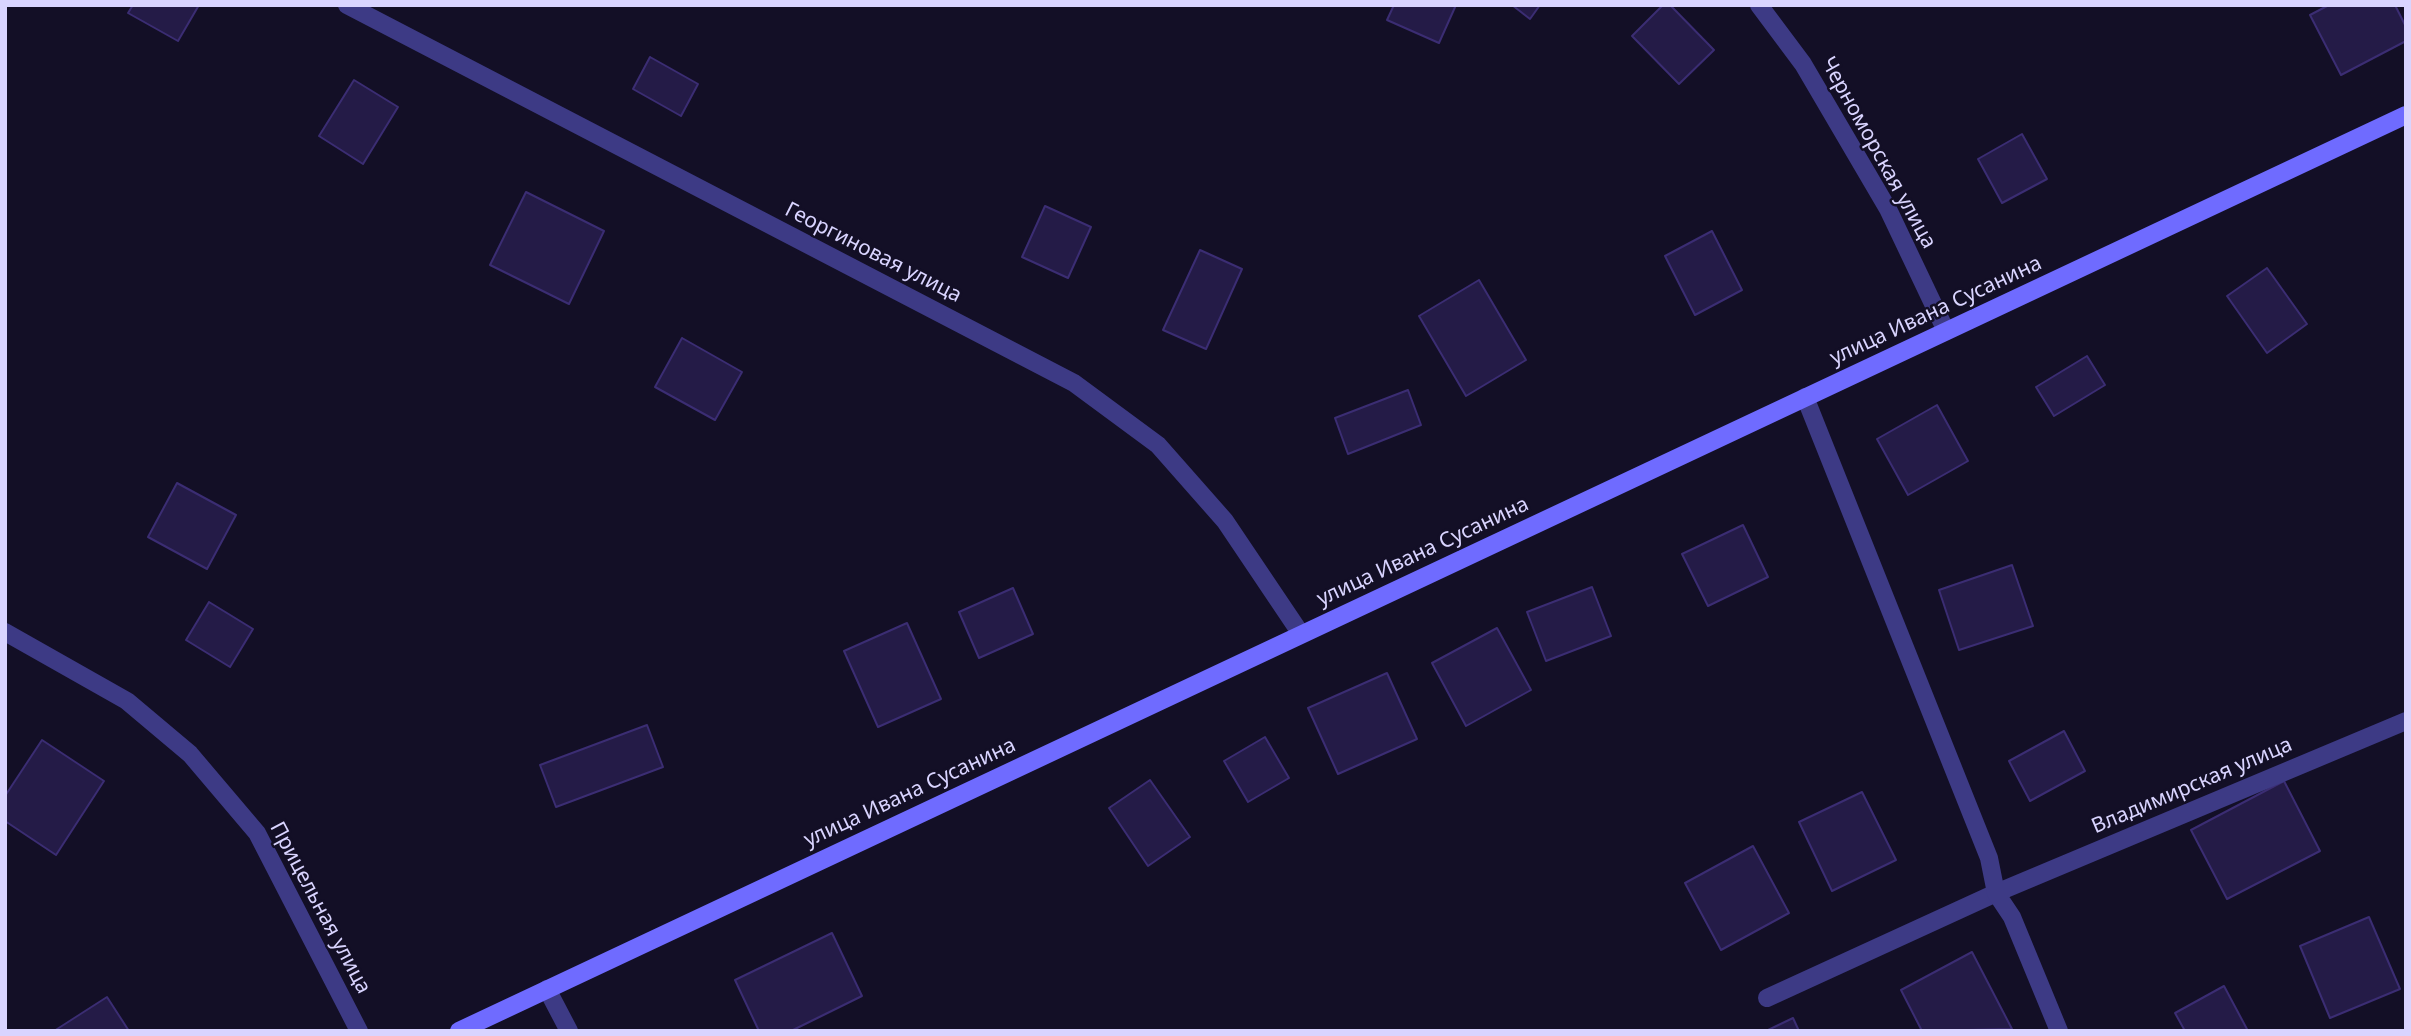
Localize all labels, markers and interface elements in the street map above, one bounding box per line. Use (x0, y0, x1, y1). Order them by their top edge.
street label: Черноморская улица (1815, 53, 1941, 253)
street label: Георгиновая улица (780, 198, 966, 308)
street label: улица Ивана Сусанина (1826, 251, 2046, 371)
street label: улица Ивана Сусанина (1313, 492, 1533, 612)
street label: Владимирская улица (2088, 732, 2296, 840)
street label: улица Ивана Сусанина (800, 733, 1020, 853)
street label: Прицельная улица (264, 818, 376, 998)

